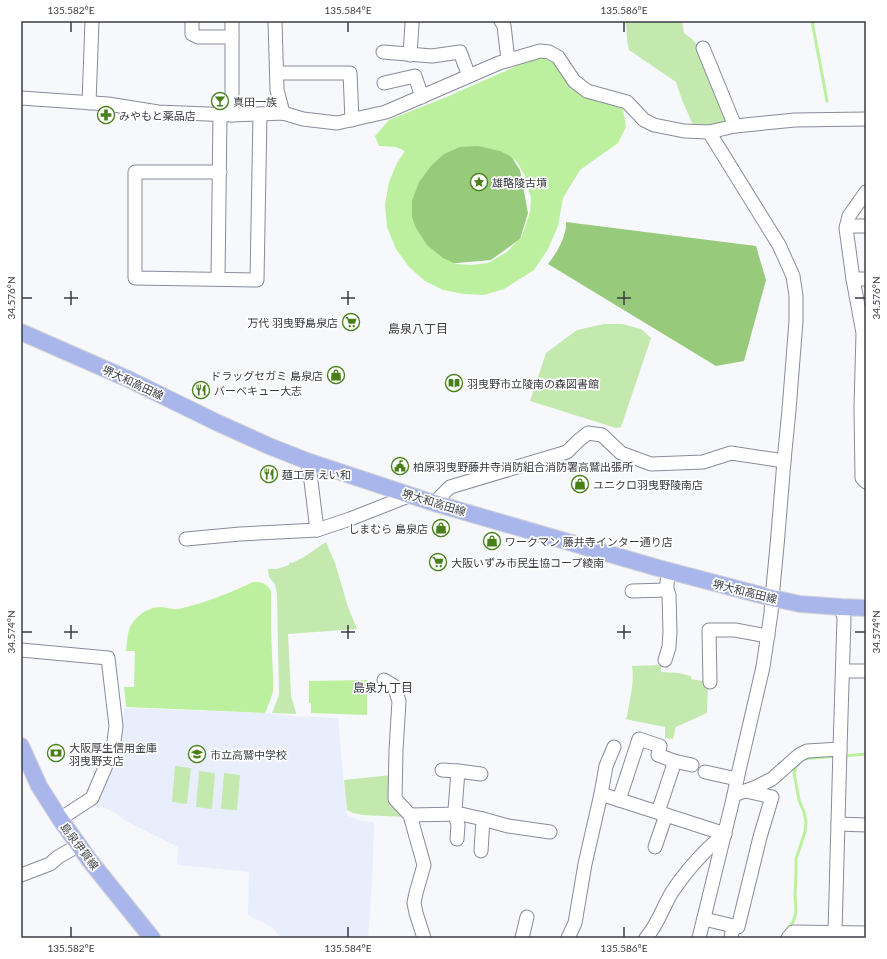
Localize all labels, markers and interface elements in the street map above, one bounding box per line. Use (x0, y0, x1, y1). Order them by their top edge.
text: 135.582°E (47, 4, 95, 16)
text: 135.584°E (324, 4, 372, 16)
text: 135.586°E (600, 4, 648, 16)
bar icon: 真田一族 (210, 91, 230, 111)
place label: 真田一族 (233, 95, 277, 108)
pharmacy icon: みやもと薬品店 (96, 105, 116, 125)
place label: みやもと薬品店 (119, 109, 196, 122)
place icon: 雄略陵古墳 (469, 172, 489, 192)
place label: 雄略陵古墳 (492, 176, 547, 189)
text: 34.576°N (5, 276, 17, 320)
text: 34.576°N (870, 276, 882, 320)
supermarket icon: 万代 羽曳野島泉店 (341, 312, 361, 332)
place label: 万代 羽曳野島泉店 (247, 316, 338, 329)
district label: 島泉八丁目 (388, 321, 448, 336)
street label: 堺大和高田線 (100, 362, 166, 402)
shop icon: ドラッグセガミ 島泉店 (326, 365, 346, 385)
place label: ドラッグセガミ 島泉店 (210, 369, 323, 382)
library icon: 羽曳野市立陵南の森図書館 (444, 373, 464, 393)
place label: 羽曳野市立陵南の森図書館 (467, 377, 599, 390)
restaurant icon: バーベキュー大志 (191, 380, 211, 400)
place label: バーベキュー大志 (214, 384, 302, 397)
public building icon: 柏原羽曳野藤井寺消防組合消防署高鷲出張所 (390, 456, 410, 476)
place label: 柏原羽曳野藤井寺消防組合消防署高鷲出張所 (413, 460, 634, 473)
restaurant icon: 麺工房 えい和 (259, 464, 279, 484)
place label: 麺工房 えい和 (282, 468, 351, 481)
shop icon: ユニクロ羽曳野陵南店 (570, 474, 590, 494)
place label: ユニクロ羽曳野陵南店 (593, 478, 703, 491)
street label: 堺大和高田線 (401, 486, 467, 518)
shop icon: しまむら 島泉店 (431, 518, 451, 538)
place label: しまむら 島泉店 (348, 522, 428, 535)
shop icon: ワークマン 藤井寺インター通り店 (482, 531, 502, 551)
place label: ワークマン 藤井寺インター通り店 (505, 535, 673, 548)
supermarket icon: 大阪いずみ市民生協コープ綾南 (428, 552, 448, 572)
place label: 大阪いずみ市民生協コープ綾南 (451, 556, 604, 569)
street label: 堺大和高田線 (711, 577, 779, 605)
text: 34.574°N (5, 610, 17, 654)
text: 34.574°N (870, 610, 882, 654)
district label: 島泉九丁目 (353, 680, 413, 695)
place label: 大阪厚生信用金庫 羽曳野支店 (69, 741, 157, 767)
bank icon: 大阪厚生信用金庫 羽曳野支店 (46, 743, 66, 763)
school or university icon: 市立高鷲中学校 (187, 744, 207, 764)
place label: 市立高鷲中学校 (210, 748, 287, 761)
street label: 島泉伊賀線 (58, 820, 102, 872)
text: 135.582°E (47, 942, 95, 954)
text: 135.584°E (324, 942, 372, 954)
text: 135.586°E (600, 942, 648, 954)

